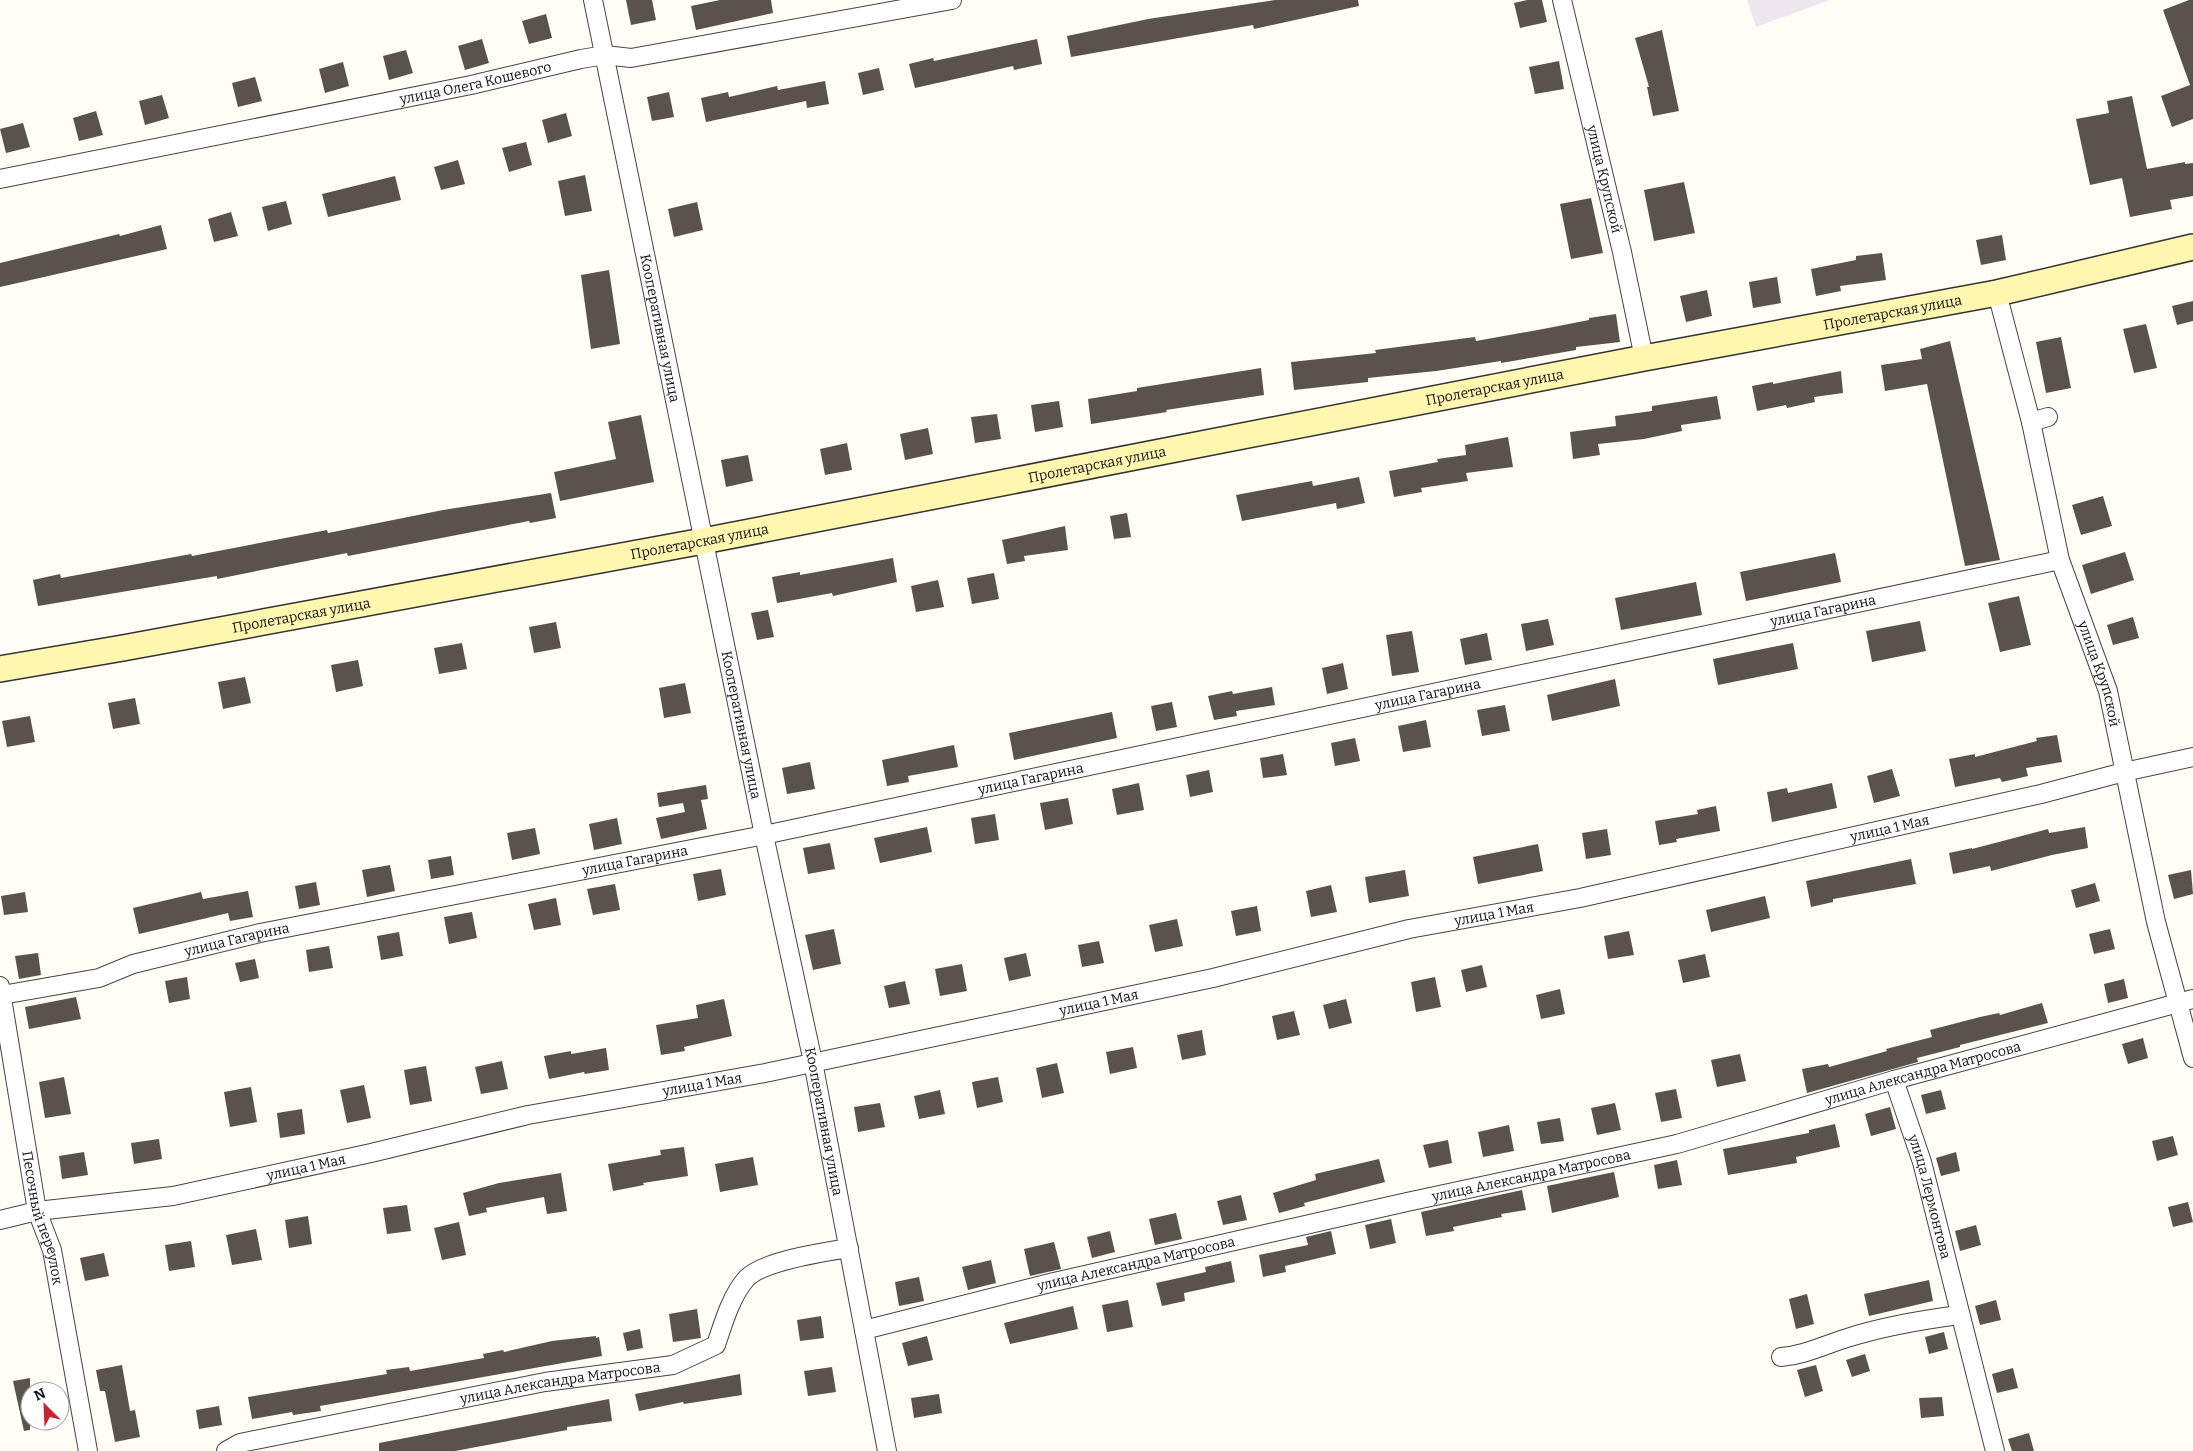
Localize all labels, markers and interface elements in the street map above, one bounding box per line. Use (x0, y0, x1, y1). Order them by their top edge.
street label: улица Олега Кошевого (397, 58, 553, 108)
street label: улица Крупской (1583, 122, 1626, 235)
street label: Кооперативная улица (637, 253, 684, 404)
street label: Пролетарская улица (1822, 291, 1963, 333)
street label: Пролетарская улица (1424, 365, 1565, 409)
street label: Пролетарская улица (1027, 443, 1168, 486)
street label: Пролетарская улица (629, 520, 770, 563)
street label: улица Гагарина (1768, 591, 1878, 630)
street label: Пролетарская улица (231, 594, 372, 636)
street label: улица Крупской (2074, 617, 2124, 728)
street label: Кооперативная улица (718, 649, 765, 801)
street label: улица Гагарина (1373, 675, 1482, 714)
street label: улица Гагарина (975, 759, 1085, 798)
street label: улица 1 Мая (1848, 811, 1931, 845)
street label: улица Гагарина (580, 841, 690, 879)
street label: улица 1 Мая (1452, 898, 1535, 929)
street label: улица Гагарина (182, 919, 291, 960)
street label: улица 1 Мая (1057, 986, 1140, 1019)
street label: улица Александра Матросова (1822, 1037, 2023, 1109)
street label: Кооперативная улица (802, 1046, 847, 1197)
street label: улица 1 Мая (660, 1069, 744, 1100)
street label: улица Лермонтова (1904, 1131, 1955, 1261)
street label: улица Александра Матросова (1429, 1146, 1632, 1205)
street label: Песочный переулок (19, 1150, 67, 1287)
street label: улица 1 Мая (264, 1150, 347, 1184)
street label: улица Александра Матросова (1034, 1233, 1237, 1295)
street label: улица Александра Матросова (458, 1358, 662, 1407)
north arrow (20, 1381, 70, 1431)
text: N (32, 1385, 48, 1405)

